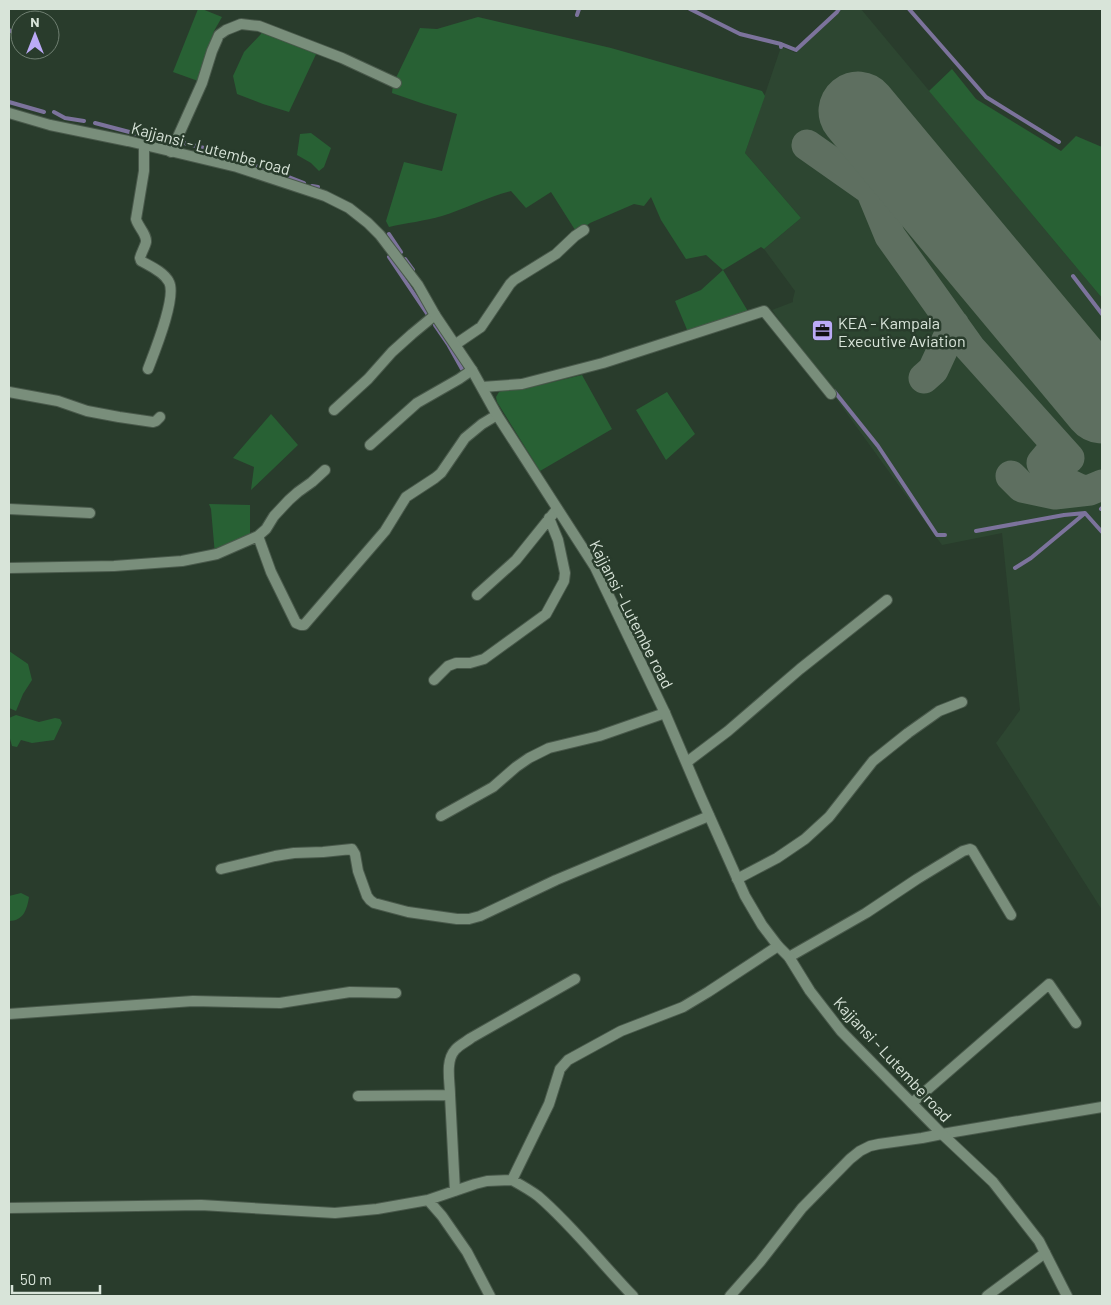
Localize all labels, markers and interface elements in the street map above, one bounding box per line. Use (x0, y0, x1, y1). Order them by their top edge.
north arrow (10, 10, 60, 60)
text: N (30, 13, 40, 30)
street label: Kajjansi - Lutembe road (129, 118, 293, 178)
place label: KEA - Kampala Executive Aviation (838, 313, 966, 350)
office icon: KEA - Kampala Executive Aviation (810, 319, 834, 343)
street label: Kajjansi - Lutembe road (586, 537, 678, 691)
street label: Kajjansi - Lutembe road (830, 993, 956, 1125)
scale bar (12, 1262, 100, 1294)
text: 50 m (20, 1270, 52, 1288)

